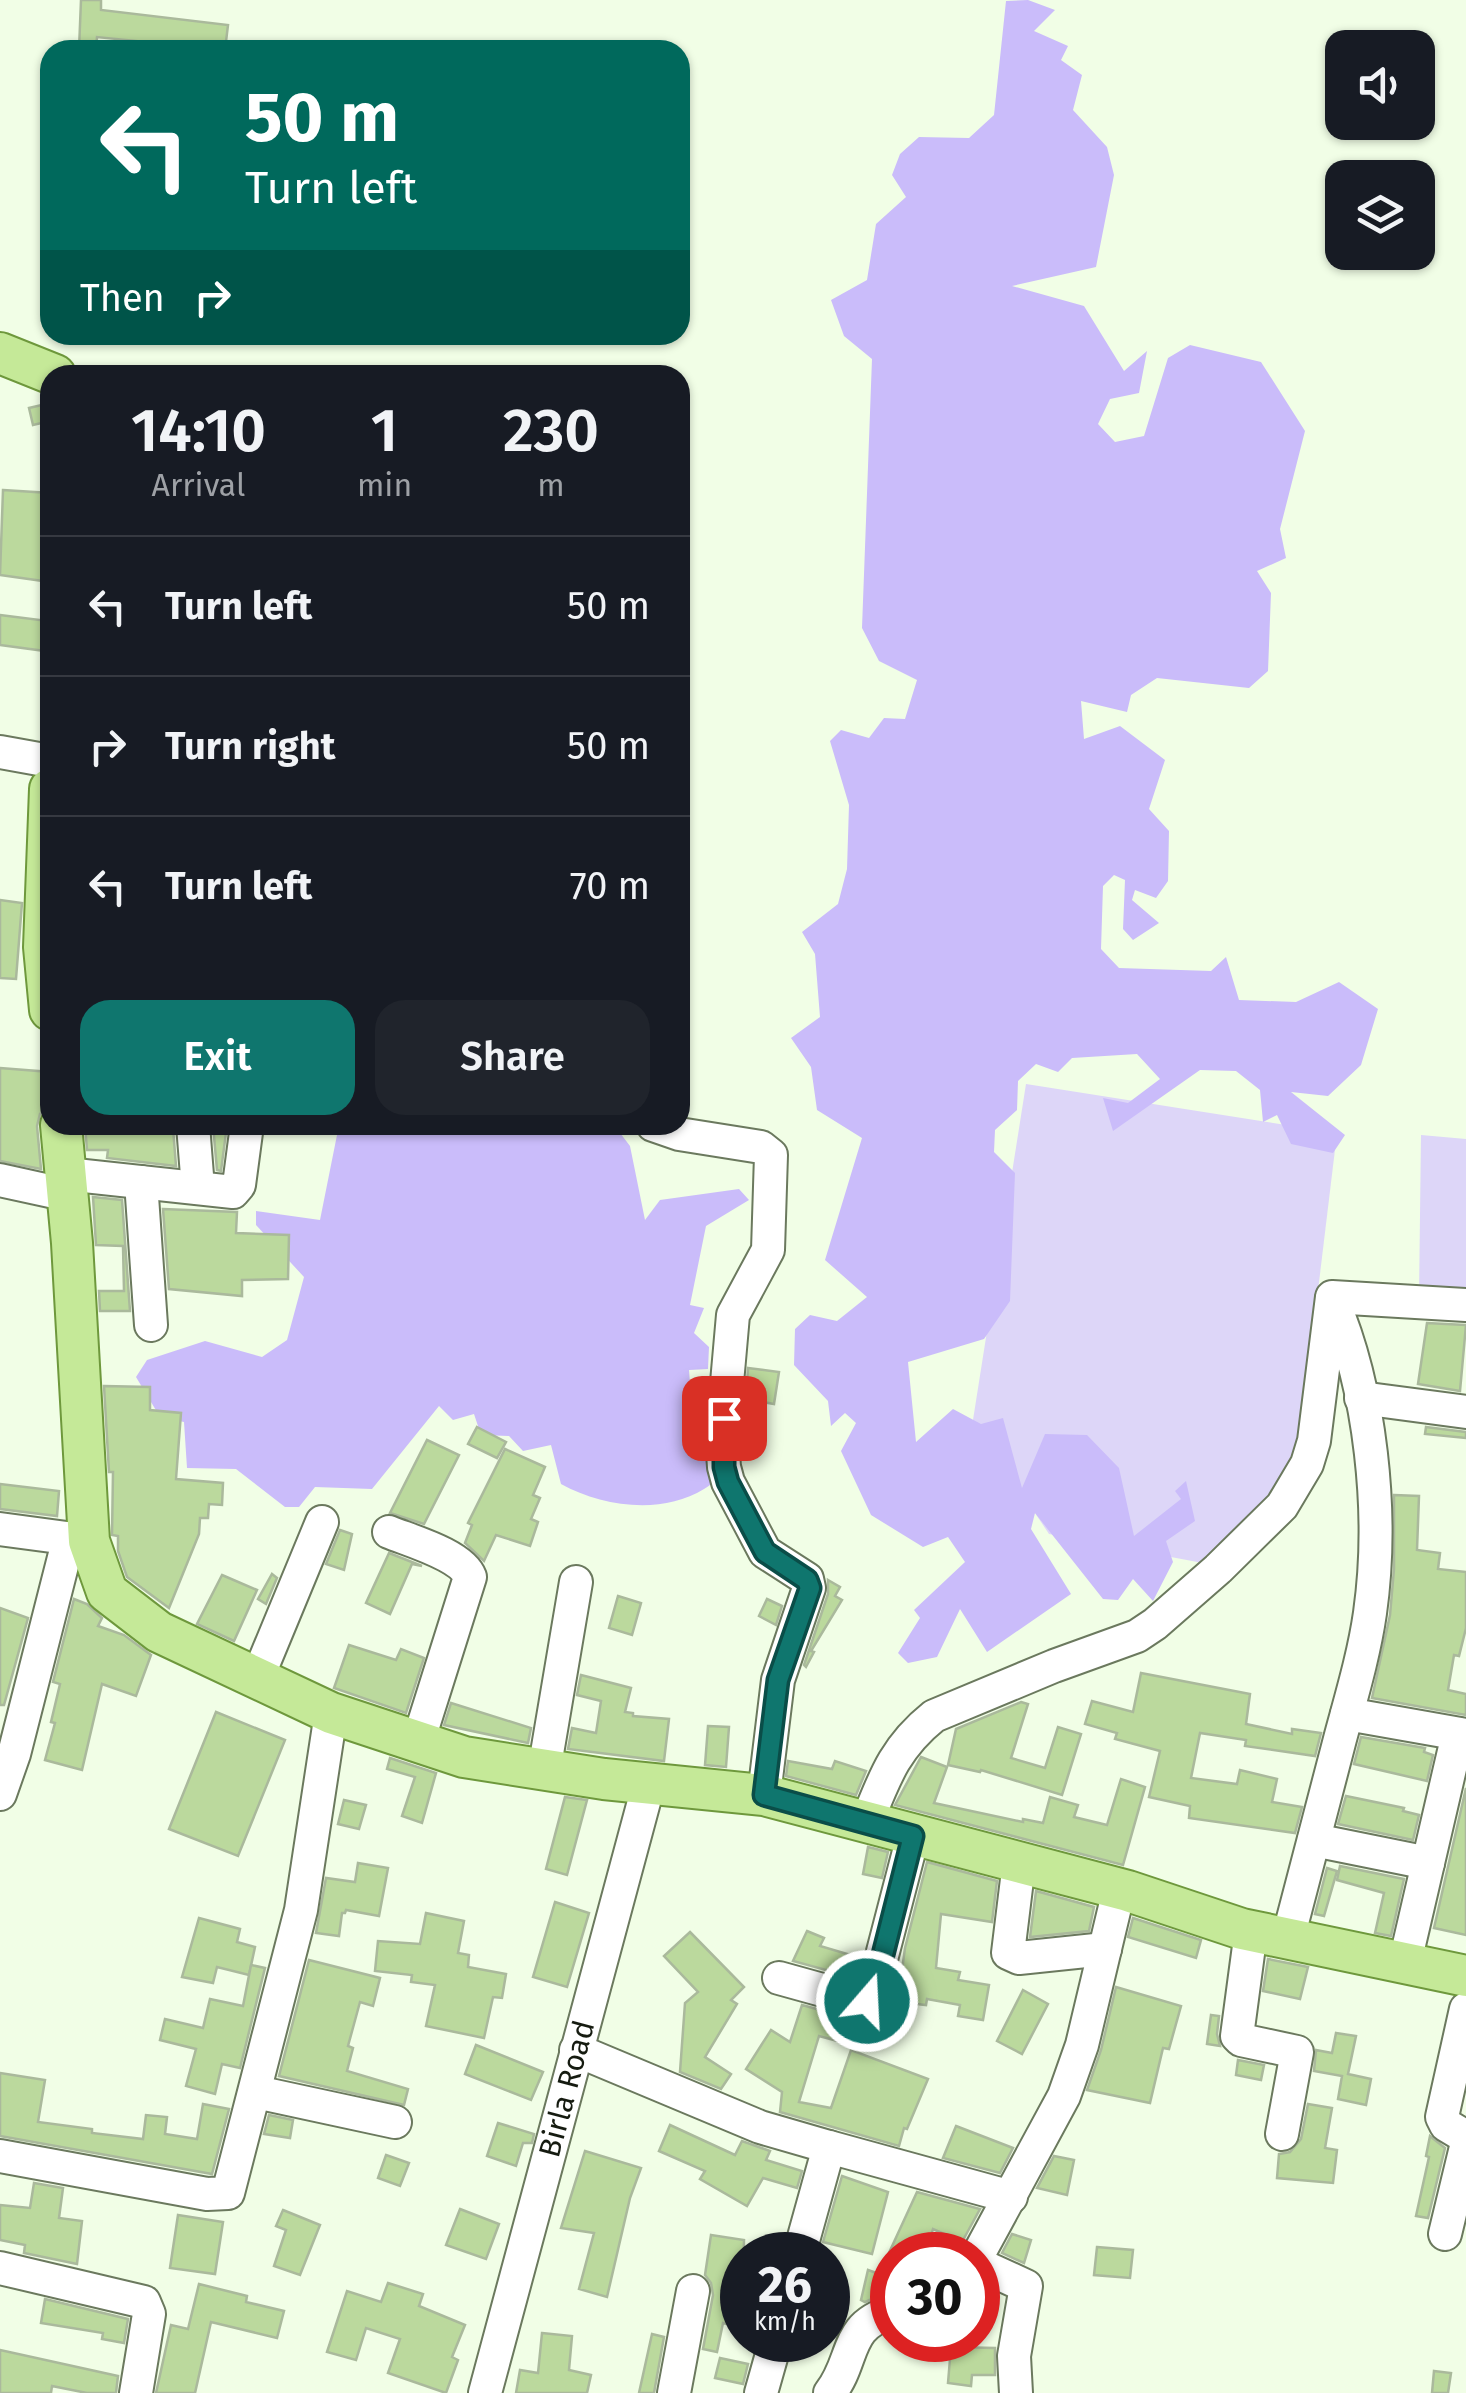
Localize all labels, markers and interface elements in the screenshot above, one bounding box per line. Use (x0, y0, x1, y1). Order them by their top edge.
map controls (1325, 30, 1435, 270)
button: sound (1325, 30, 1435, 140)
text: 50 m (245, 76, 399, 160)
icon: left (80, 80, 210, 210)
button: layers (1325, 160, 1435, 270)
text: Turn left (245, 161, 417, 215)
icon: right (185, 270, 240, 325)
text: Then (80, 275, 165, 321)
text: 14:10 (131, 395, 266, 467)
text: 1 (371, 395, 398, 467)
text: 230 (503, 395, 599, 467)
text: Arrival (152, 466, 245, 504)
text: min (357, 466, 412, 504)
text: m (537, 466, 565, 504)
icon: left (80, 579, 135, 634)
text: Turn left (165, 583, 312, 629)
text: 50 m (567, 583, 650, 629)
icon: right (80, 719, 135, 774)
text: Turn right (165, 723, 335, 769)
text: 50 m (567, 723, 650, 769)
icon: left (80, 859, 135, 914)
text: Turn left (165, 863, 312, 909)
text: 70 m (570, 863, 650, 909)
button: Exit (80, 1000, 355, 1115)
button: Share (375, 1000, 650, 1115)
pin (682, 1376, 767, 1461)
icon: arrive (697, 1391, 752, 1446)
position arrow (815, 1949, 919, 2053)
street label: Birla Road (531, 2016, 602, 2161)
speed limit sign: 30 (870, 2232, 1000, 2362)
text: 26 (758, 2255, 812, 2315)
text: km/h (754, 2307, 816, 2337)

